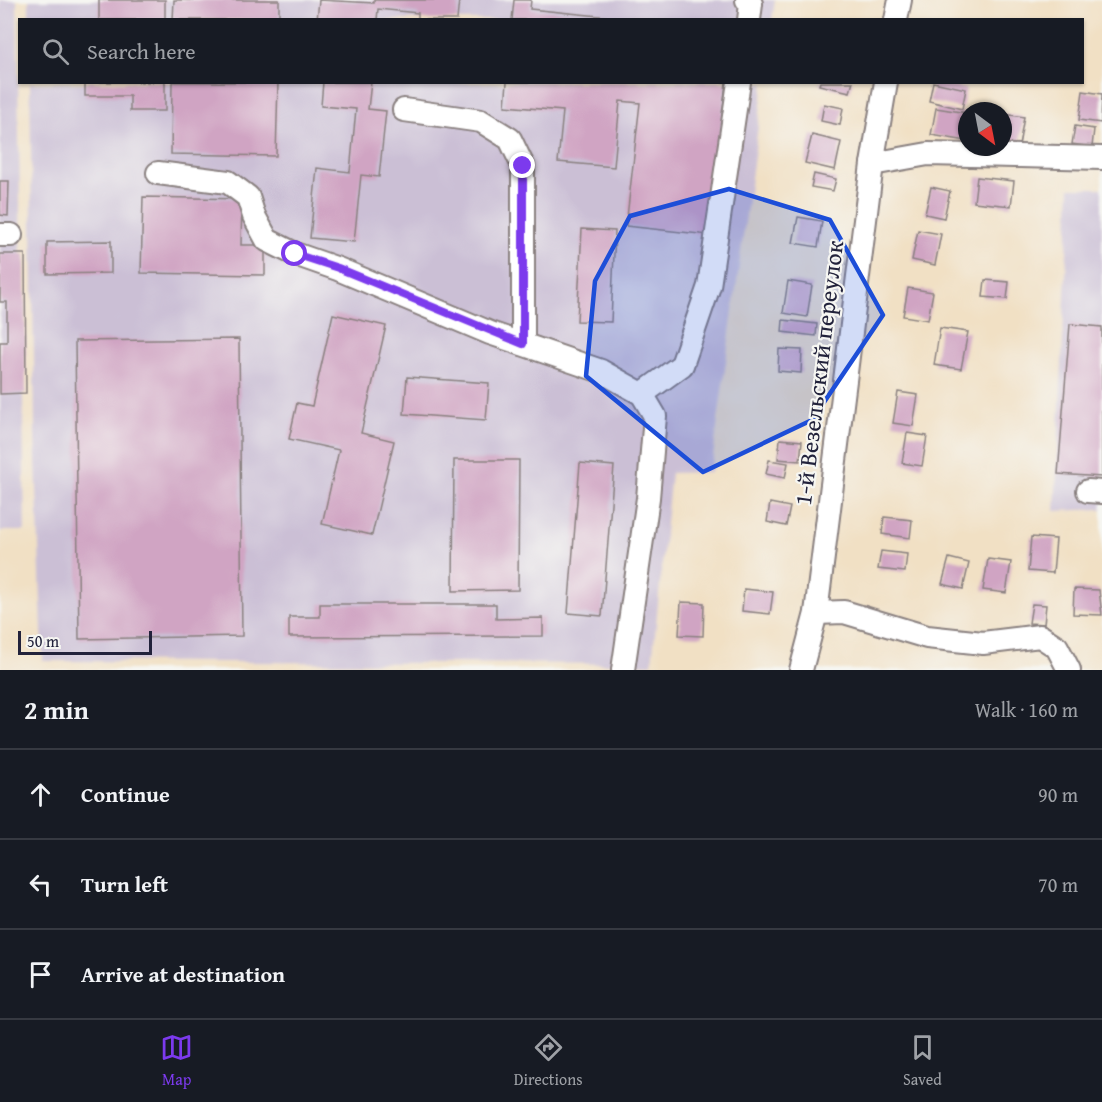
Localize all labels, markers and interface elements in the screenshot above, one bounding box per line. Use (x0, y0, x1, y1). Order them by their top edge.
search box (18, 18, 1084, 84)
icon: search (39, 35, 72, 68)
text: Search here (87, 35, 196, 67)
north arrow (958, 102, 1012, 156)
route end (509, 152, 535, 178)
street label: 1-й Везельский переулок (785, 238, 852, 507)
route start (281, 240, 307, 266)
scale bar (18, 628, 152, 656)
text: 50 m (27, 629, 59, 653)
text: 2 min (24, 690, 89, 729)
text: Walk · 160 m (975, 695, 1078, 724)
icon: ahead (24, 778, 57, 811)
text: Continue (81, 778, 170, 810)
text: 90 m (1038, 780, 1078, 809)
icon: left (24, 868, 57, 901)
text: Turn left (81, 868, 168, 900)
text: 70 m (1038, 870, 1078, 899)
icon: arrive (24, 958, 57, 991)
text: Arrive at destination (81, 958, 285, 990)
tab: Map (160, 1031, 193, 1091)
tab: Directions (514, 1031, 583, 1091)
tab: Saved (903, 1031, 942, 1091)

